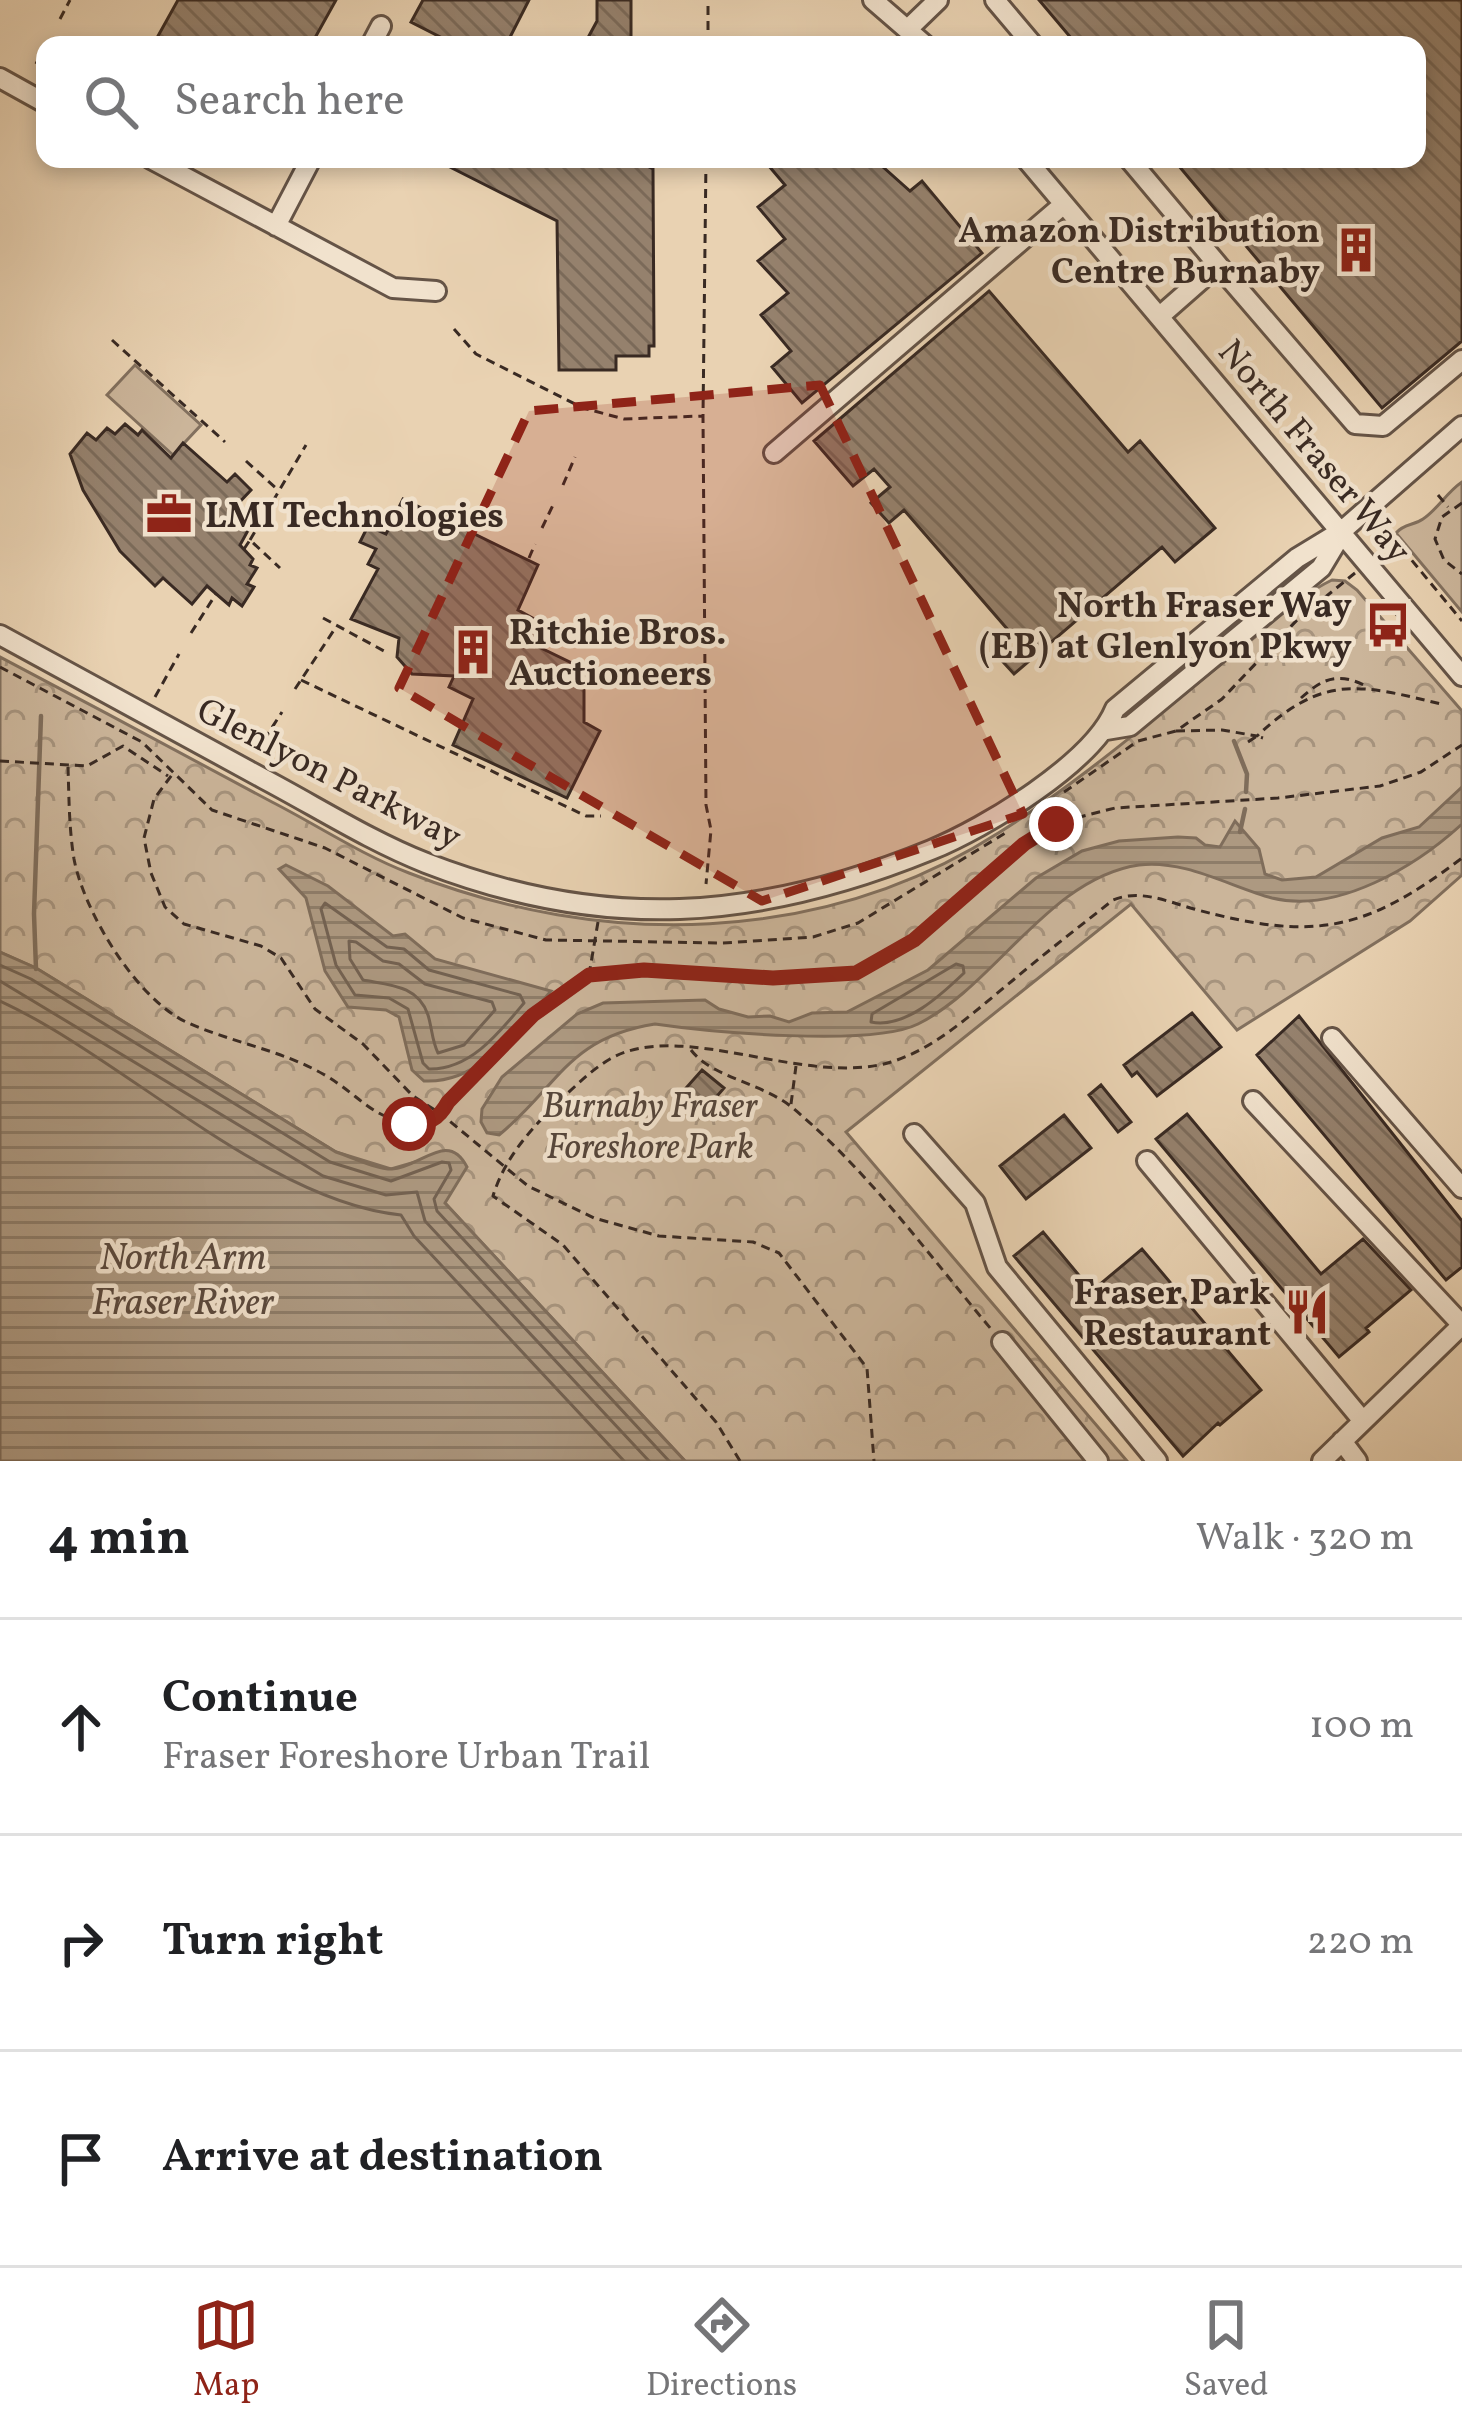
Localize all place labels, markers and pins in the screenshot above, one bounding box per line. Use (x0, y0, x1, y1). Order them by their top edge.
place label: Amazon Distribution Centre Burnaby (958, 208, 1320, 299)
building icon: Amazon Distribution Centre Burnaby (1331, 225, 1381, 275)
office icon: LMI Technologies (144, 489, 194, 539)
place label: LMI Technologies (205, 493, 504, 543)
place label: North Fraser Way (EB) at Glenlyon Pkwy (979, 583, 1352, 674)
bus stop icon: North Fraser Way (EB) at Glenlyon Pkwy (1363, 600, 1413, 650)
place label: Ritchie Bros. Auctioneers (509, 610, 727, 701)
building icon: Ritchie Bros. Auctioneers (448, 627, 498, 677)
place label: Fraser Park Restaurant (1074, 1270, 1271, 1361)
restaurant icon: Fraser Park Restaurant (1282, 1287, 1332, 1337)

